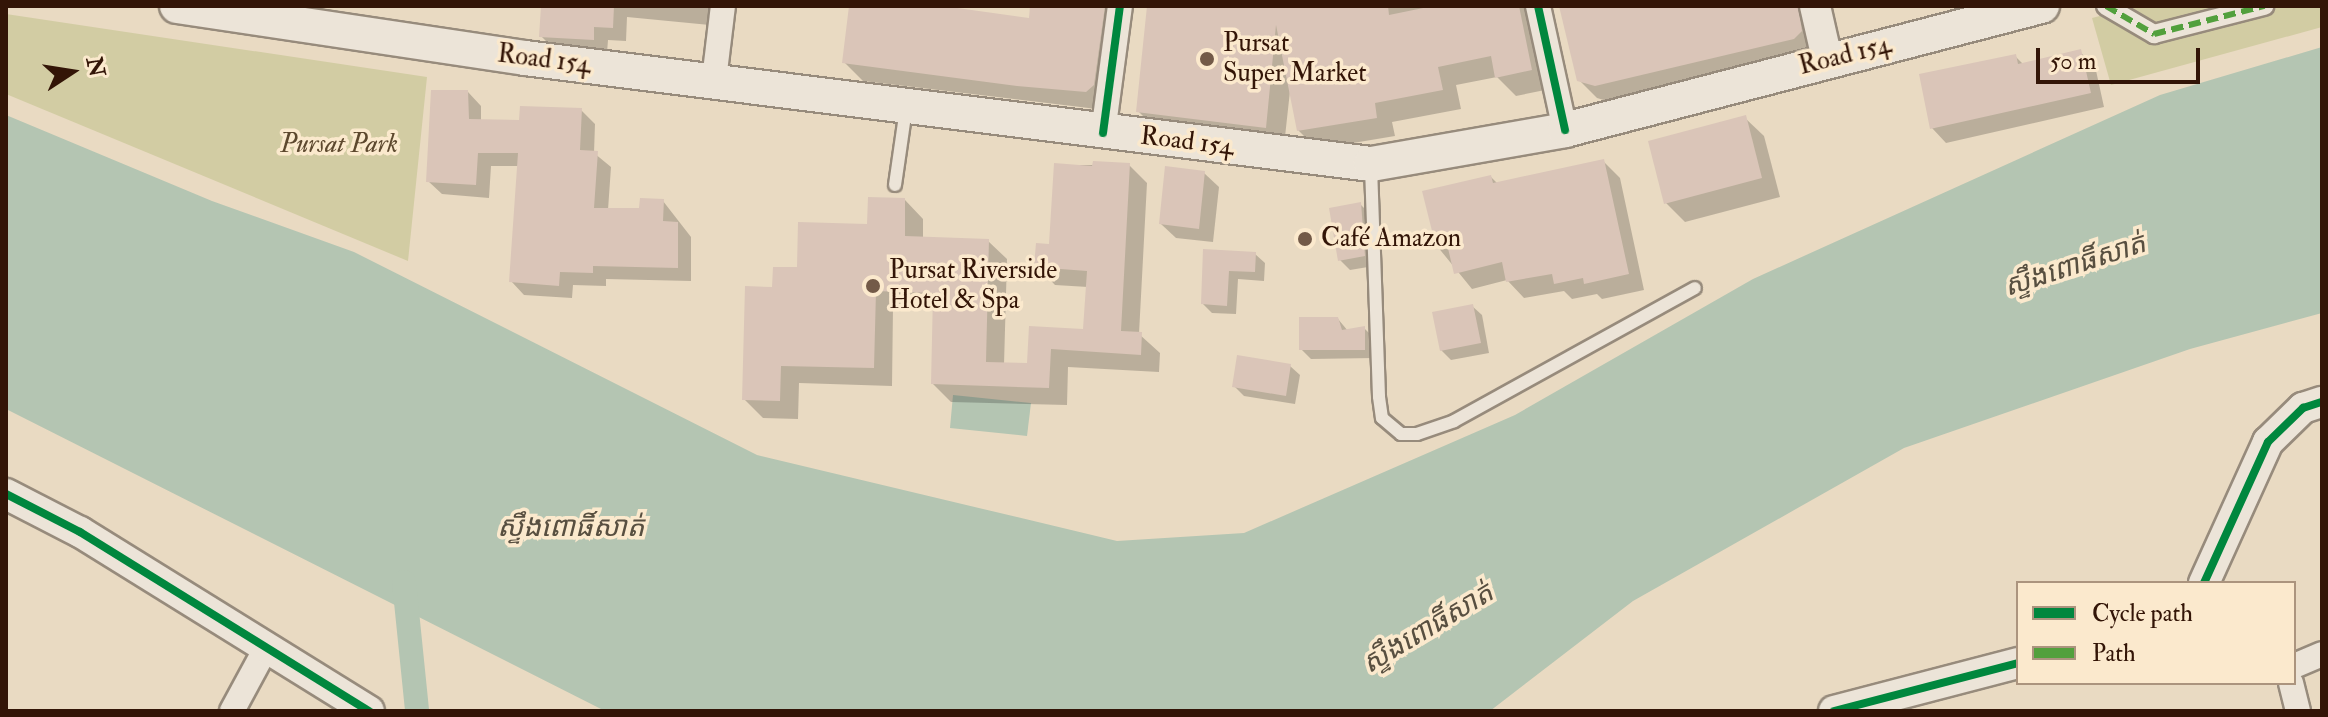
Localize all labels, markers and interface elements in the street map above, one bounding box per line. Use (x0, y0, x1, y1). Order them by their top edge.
place label: Pursat Super Market (1223, 28, 1367, 90)
street label: Road 154 (1796, 30, 1894, 82)
north arrow (32, 32, 112, 112)
scale bar (2040, 32, 2204, 82)
street label: Road 154 (496, 39, 592, 81)
text: 50 m (2050, 46, 2096, 77)
marker: Pursat Super Market (1198, 50, 1216, 68)
text: N (80, 54, 111, 80)
street label: Road 154 (1139, 121, 1235, 163)
park label: Pursat Park (280, 129, 398, 161)
place label: Café Amazon (1321, 223, 1461, 255)
water label: ស្ទឹងពោធិ៍សាត់ (2000, 227, 2150, 305)
marker: Café Amazon (1296, 230, 1314, 248)
place label: Pursat Riverside Hotel & Spa (889, 255, 1057, 316)
marker: Pursat Riverside Hotel & Spa (864, 277, 882, 295)
water label: ស្ទឹងពោធិ៍សាត់ (497, 511, 645, 545)
water label: ស្ទឹងពោធិ៍សាត់ (1356, 577, 1500, 681)
legend (2016, 581, 2296, 685)
text: Cycle path (2092, 598, 2193, 629)
text: Path (2092, 638, 2136, 669)

